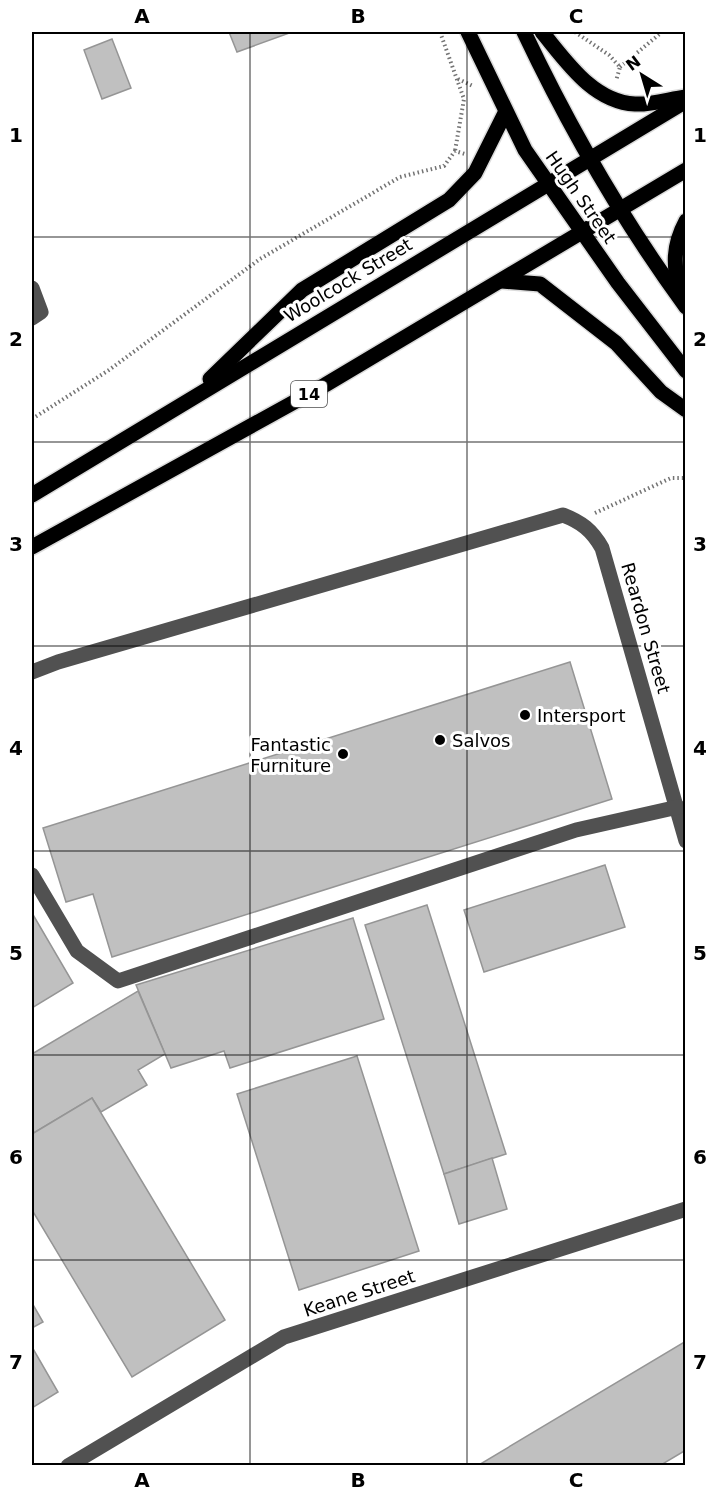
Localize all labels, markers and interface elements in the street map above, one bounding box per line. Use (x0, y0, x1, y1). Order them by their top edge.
text: A (134, 4, 150, 28)
text: B (350, 4, 366, 28)
text: C (569, 4, 583, 28)
north arrow (612, 45, 672, 105)
text: N (622, 52, 644, 75)
text: 1 (9, 123, 23, 147)
text: 1 (693, 123, 707, 147)
street label: Hugh Street (541, 147, 621, 247)
street label: Woolcock Street (280, 234, 416, 326)
text: 2 (9, 327, 23, 351)
text: 2 (693, 327, 707, 351)
road number: 14 (291, 381, 327, 407)
text: 3 (9, 532, 23, 556)
text: 3 (693, 532, 707, 556)
street label: Reardon Street (617, 560, 675, 696)
place label: Intersport (537, 705, 626, 726)
marker: Intersport (518, 708, 532, 722)
place label: Salvos (452, 730, 511, 751)
marker: Salvos (433, 733, 447, 747)
place label: Fantastic Furniture (250, 734, 331, 776)
text: 4 (9, 736, 23, 760)
text: 4 (693, 736, 707, 760)
marker: Fantastic Furniture (336, 747, 350, 761)
text: 5 (9, 941, 23, 965)
text: 5 (693, 941, 707, 965)
text: 6 (9, 1145, 23, 1169)
text: 6 (693, 1145, 707, 1169)
street label: Keane Street (301, 1265, 417, 1321)
text: 7 (9, 1350, 23, 1374)
text: 7 (693, 1350, 707, 1374)
text: A (134, 1468, 150, 1492)
text: B (350, 1468, 366, 1492)
text: C (569, 1468, 583, 1492)

